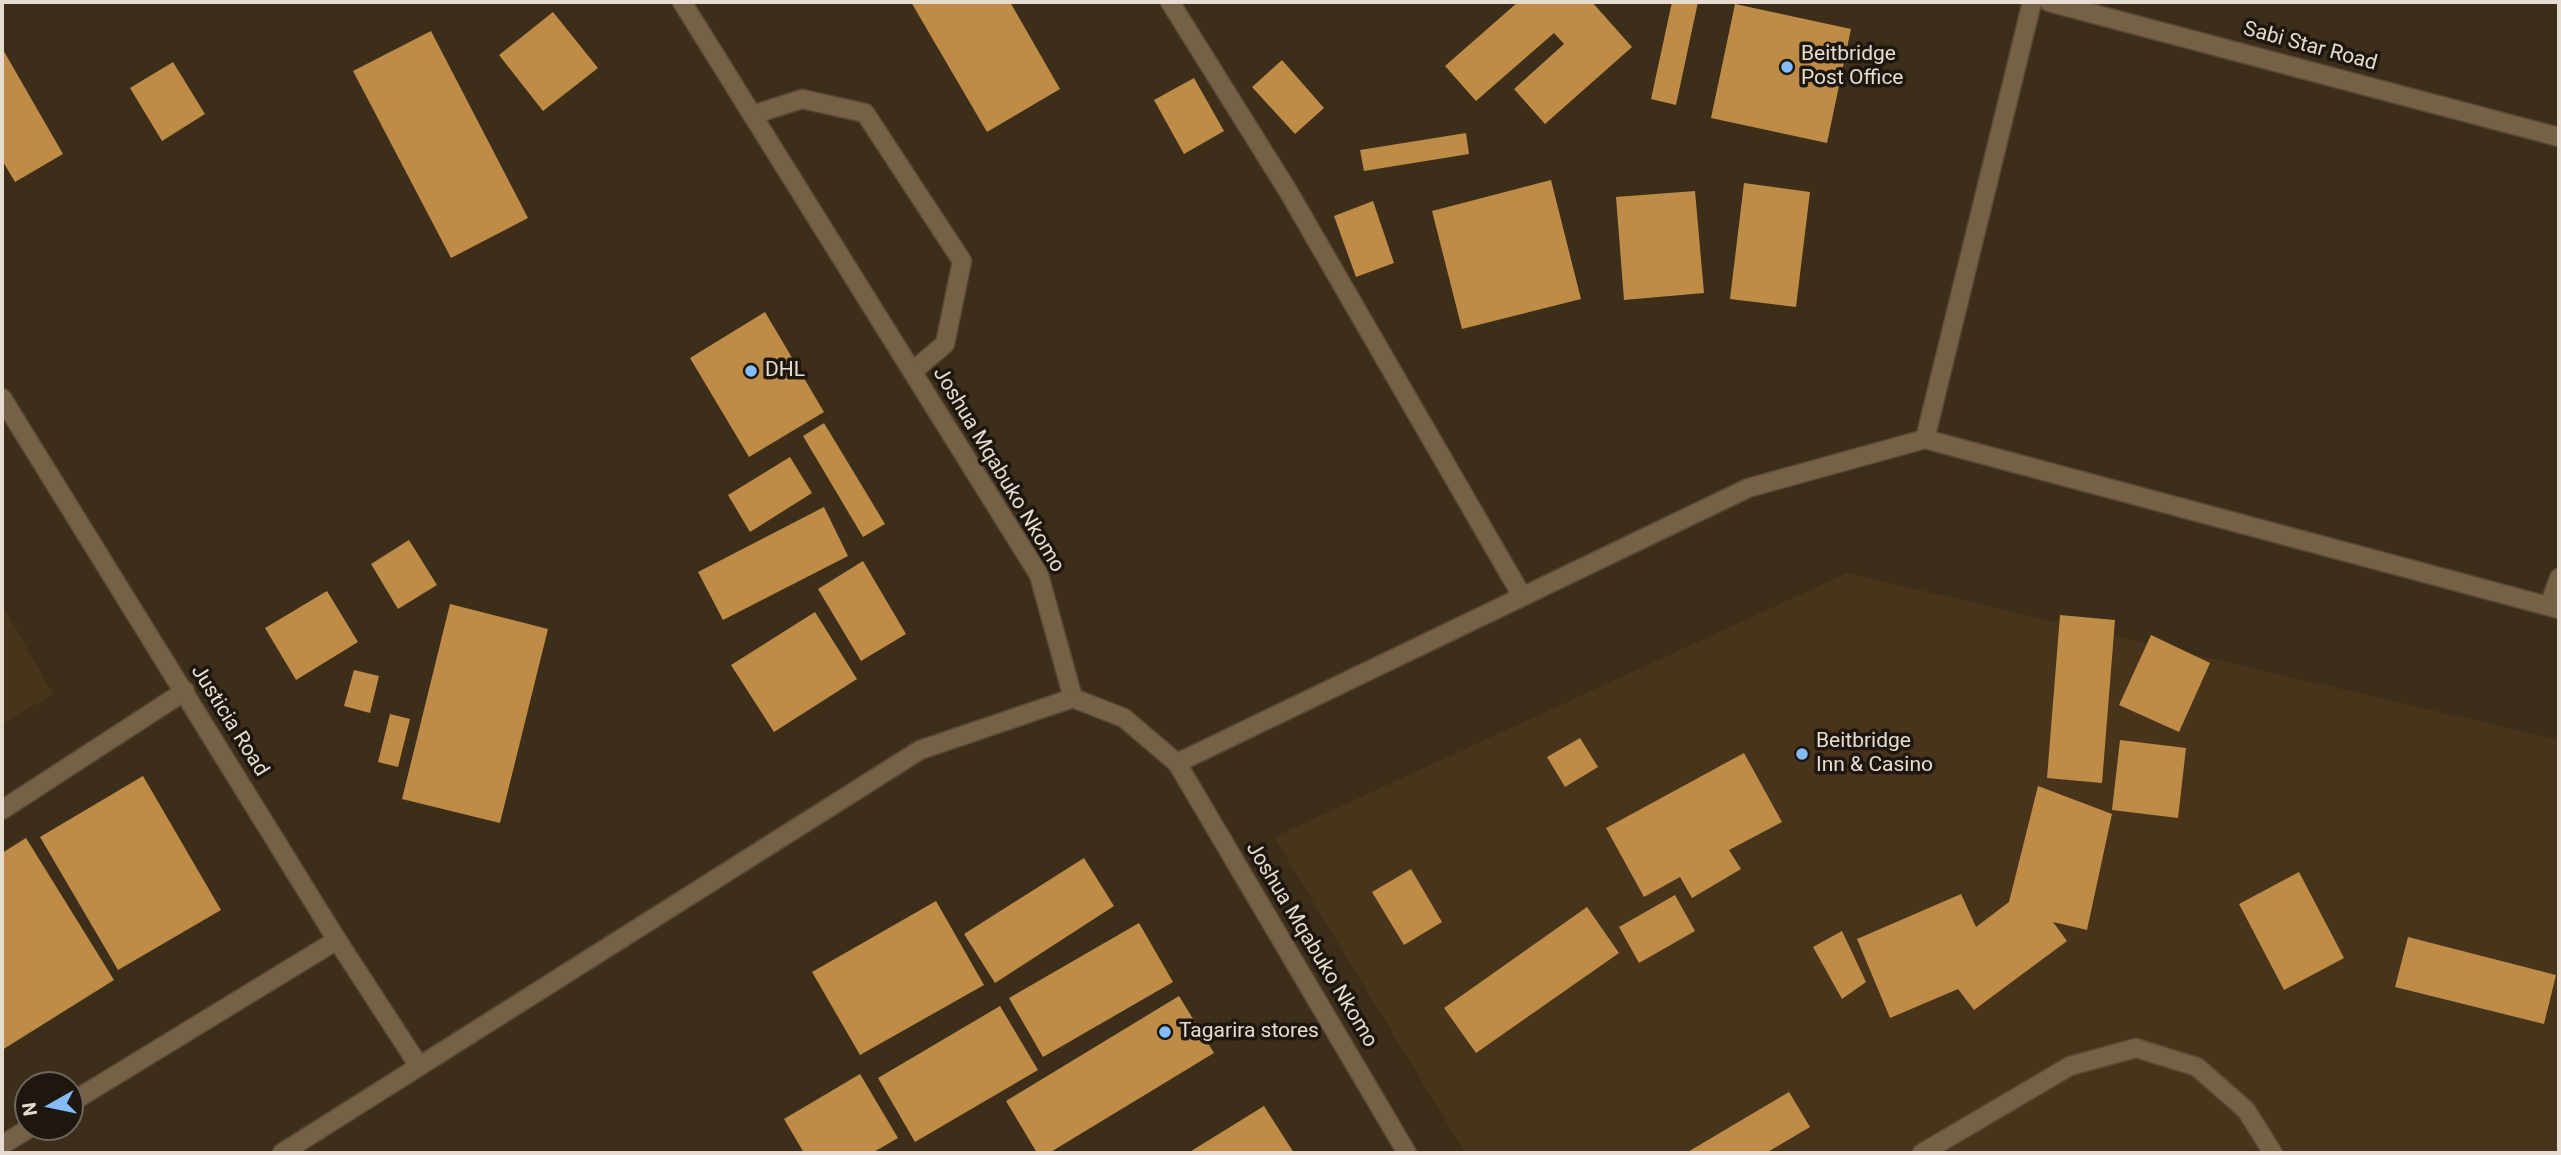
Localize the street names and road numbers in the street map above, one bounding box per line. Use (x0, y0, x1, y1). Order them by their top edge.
street label: Sabi Star Road (2240, 17, 2380, 77)
street label: Joshua Mqabuko Nkomo (927, 363, 1069, 577)
street label: Justicia Road (185, 661, 273, 781)
street label: Joshua Mqabuko Nkomo (1240, 838, 1382, 1052)

